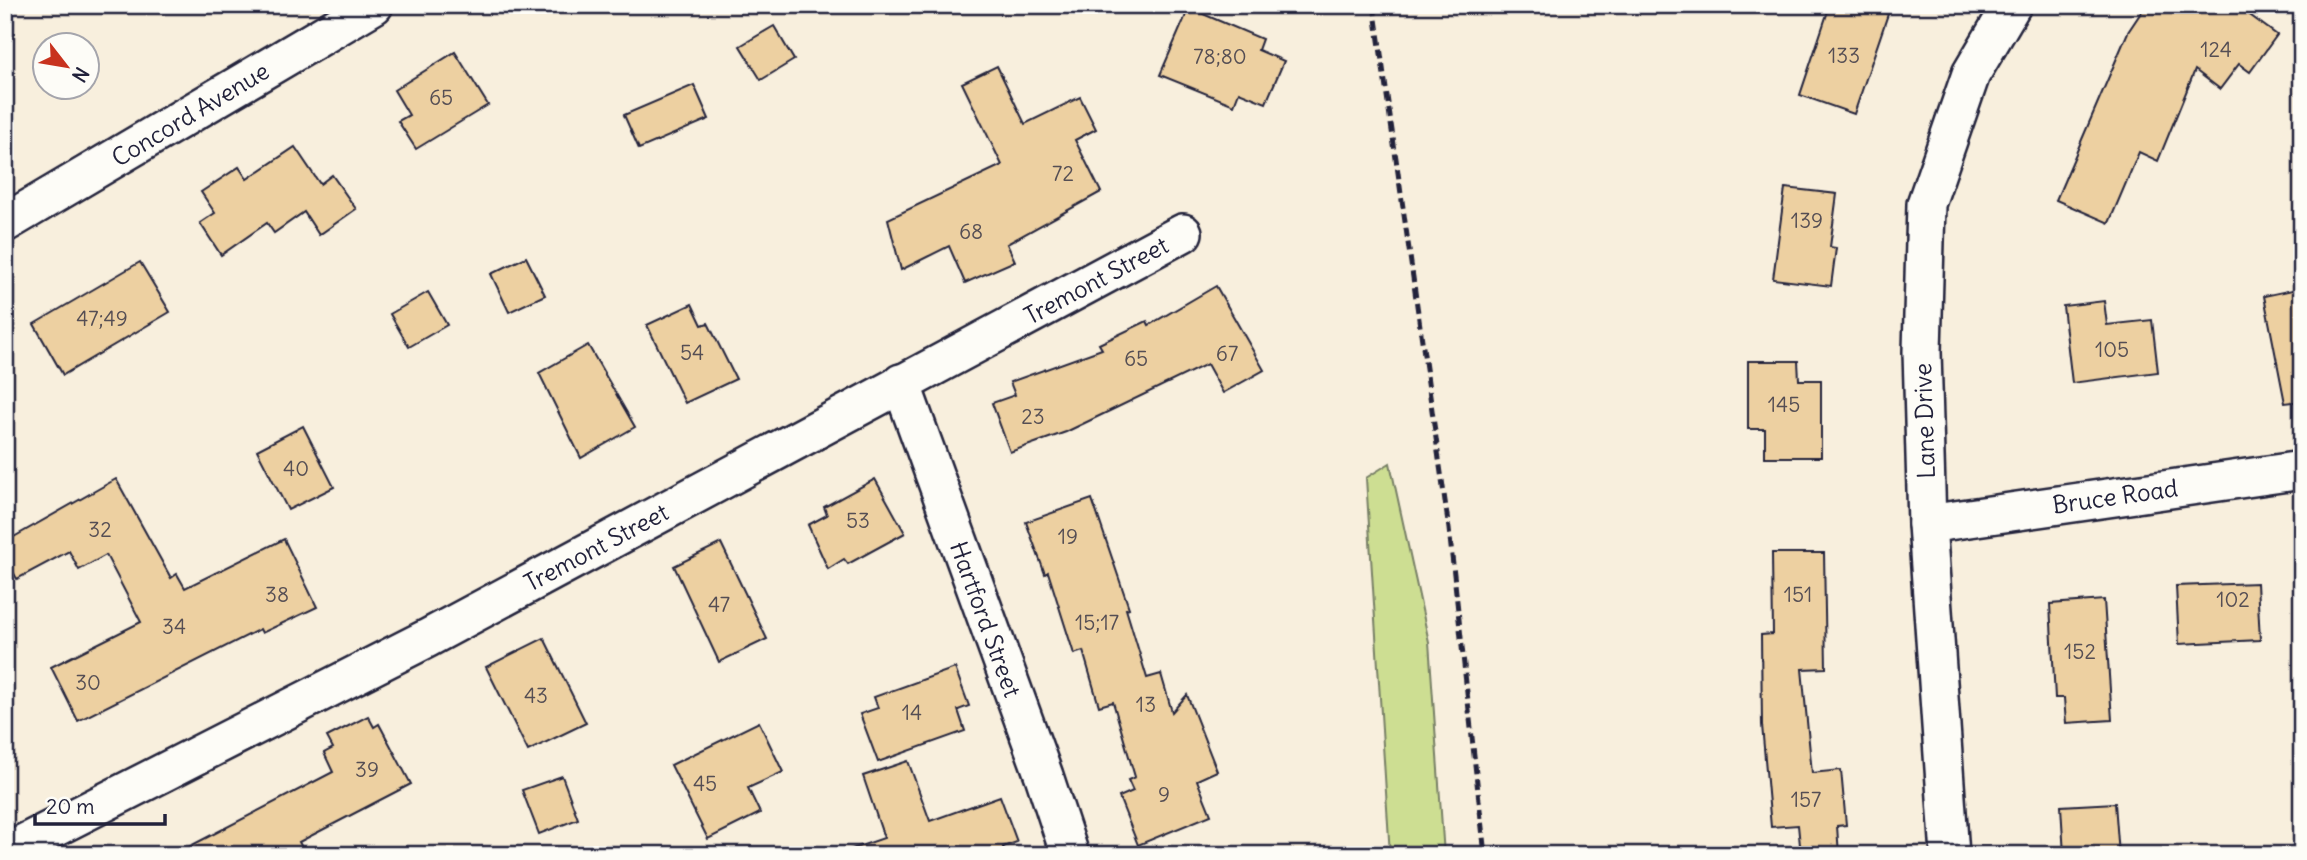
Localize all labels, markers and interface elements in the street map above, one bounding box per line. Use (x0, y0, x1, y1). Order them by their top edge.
north arrow (32, 32, 102, 102)
house number: 124 (2200, 36, 2232, 63)
house number: 133 (1828, 42, 1860, 69)
house number: 78;80 (1193, 43, 1247, 70)
street label: Concord Avenue (106, 55, 274, 173)
text: N (67, 63, 94, 87)
house number: 65 (429, 84, 453, 111)
house number: 72 (1052, 160, 1074, 187)
house number: 139 (1791, 207, 1823, 234)
house number: 68 (959, 218, 983, 245)
street label: Tremont Street (1019, 229, 1173, 331)
house number: 47;49 (76, 305, 128, 332)
house number: 105 (2095, 336, 2129, 363)
house number: 54 (680, 339, 704, 366)
house number: 67 (1216, 340, 1238, 367)
house number: 65 (1124, 345, 1148, 372)
street label: Lane Drive (1907, 363, 1941, 479)
house number: 145 (1768, 391, 1800, 418)
house number: 23 (1021, 403, 1045, 430)
house number: 40 (283, 455, 309, 482)
street label: Bruce Road (2050, 472, 2180, 520)
street label: Tremont Street (519, 496, 673, 598)
house number: 53 (846, 507, 870, 534)
house number: 32 (88, 516, 112, 543)
house number: 19 (1058, 523, 1078, 550)
street label: Hartford Street (944, 537, 1028, 701)
house number: 38 (265, 581, 289, 608)
house number: 151 (1784, 581, 1812, 608)
house number: 102 (2216, 586, 2250, 613)
house number: 47 (708, 591, 730, 618)
house number: 15;17 (1075, 609, 1119, 636)
house number: 34 (162, 613, 186, 640)
house number: 152 (2064, 638, 2096, 665)
house number: 30 (75, 669, 101, 696)
house number: 43 (524, 682, 548, 709)
house number: 13 (1136, 691, 1156, 718)
house number: 14 (902, 699, 922, 726)
house number: 39 (355, 756, 379, 783)
house number: 45 (693, 770, 717, 797)
house number: 9 (1158, 781, 1170, 808)
scale bar (35, 783, 164, 827)
house number: 157 (1791, 786, 1821, 813)
text: 20 m (46, 793, 95, 820)

